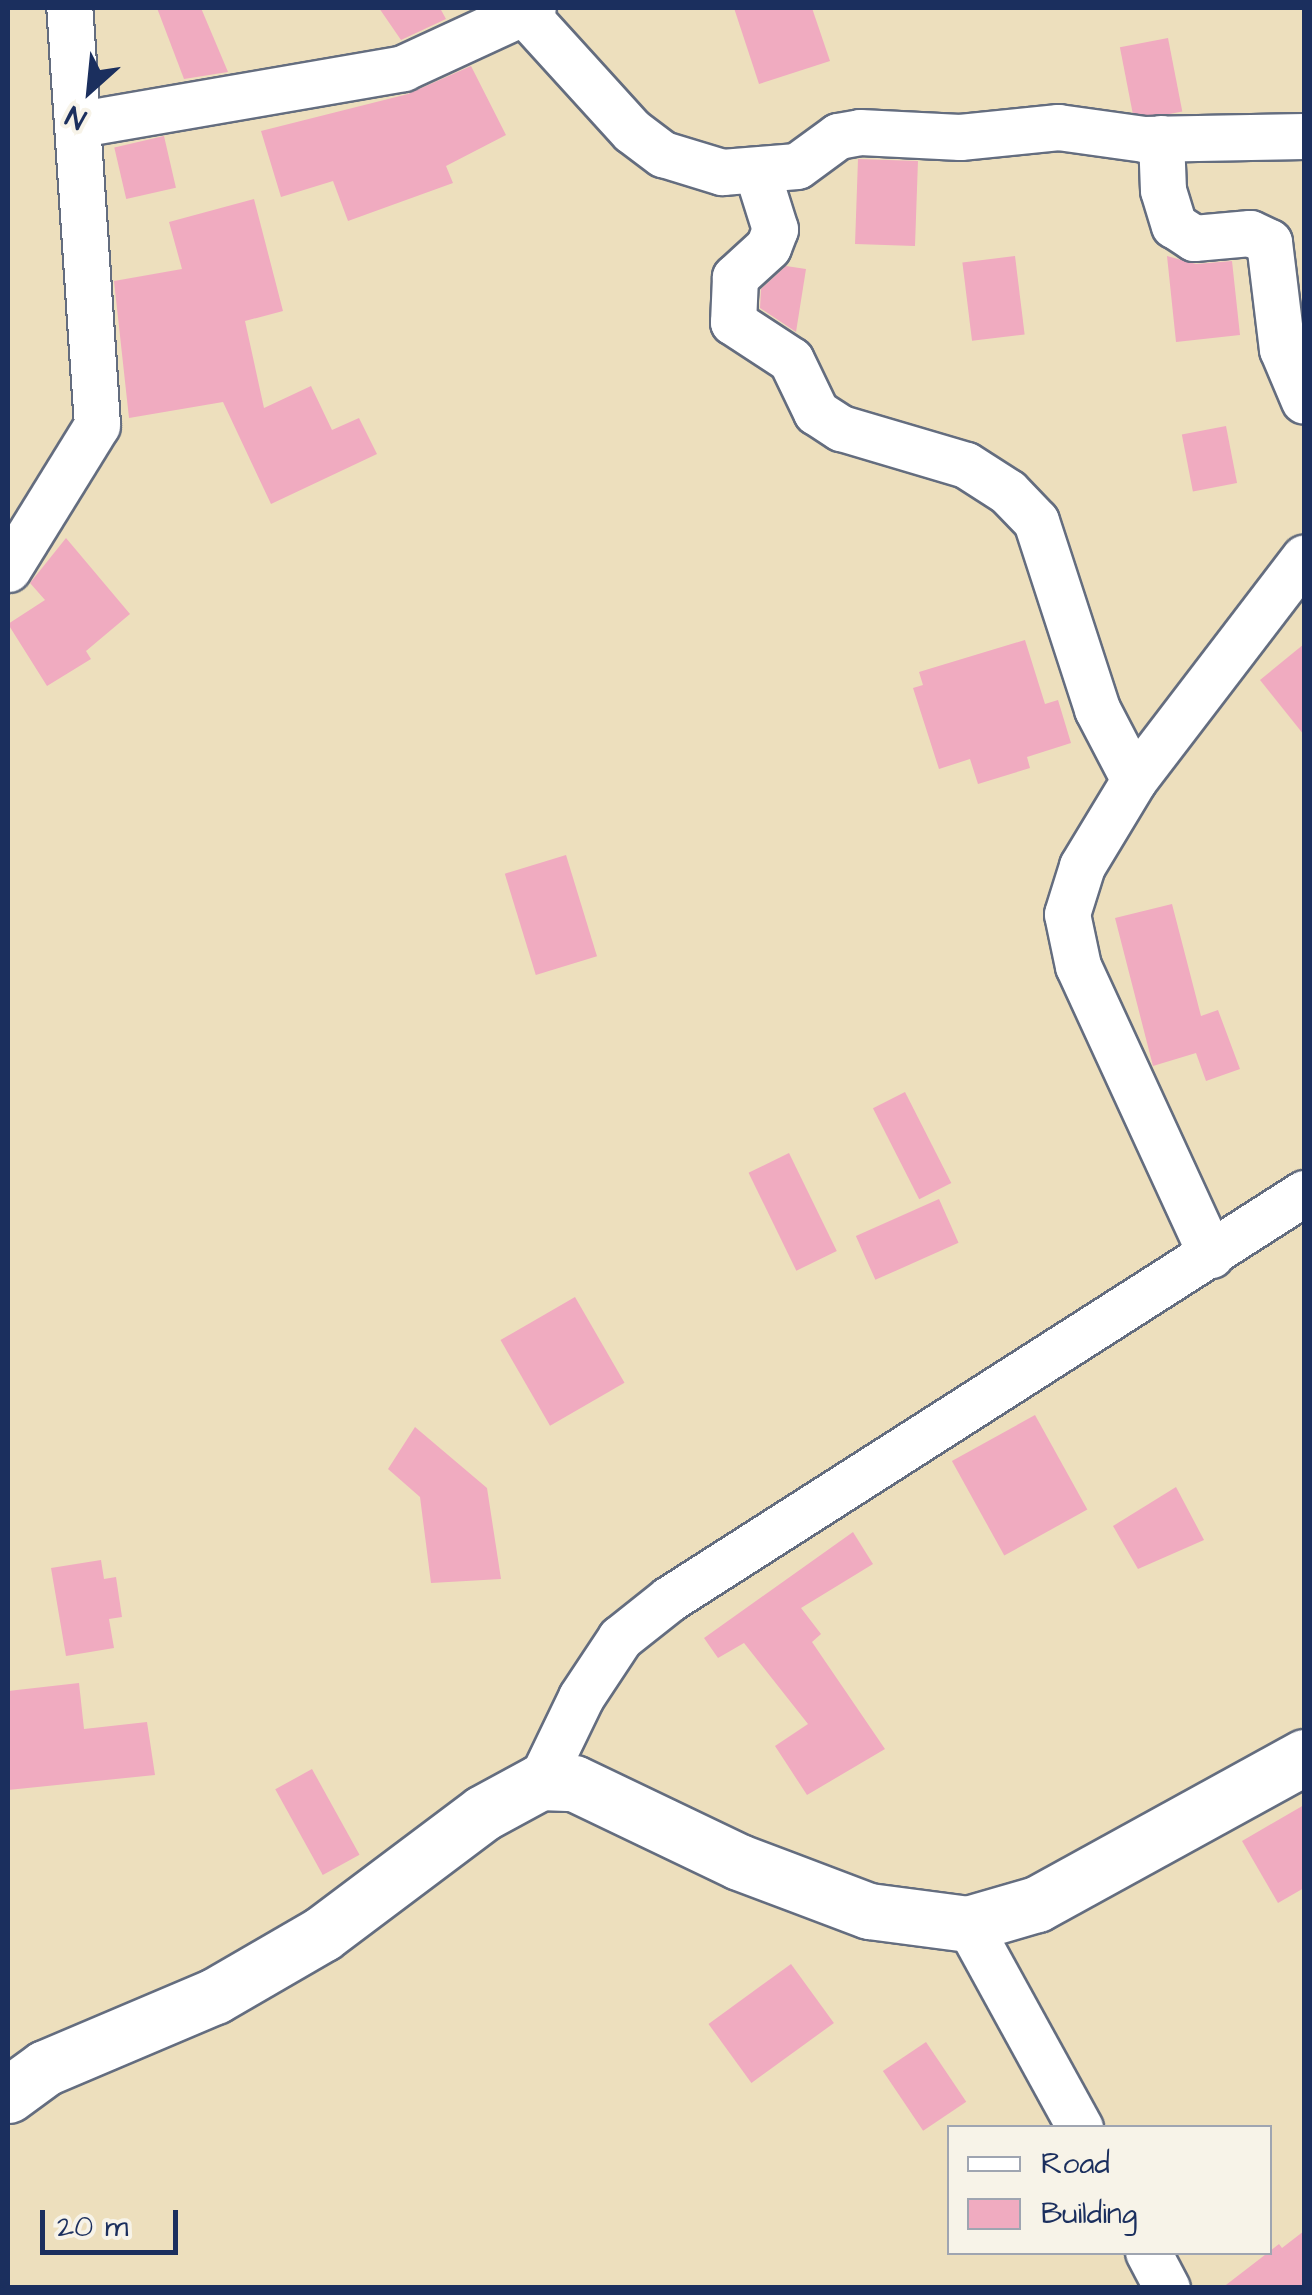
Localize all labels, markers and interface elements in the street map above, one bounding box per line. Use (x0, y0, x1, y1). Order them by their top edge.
north arrow (40, 40, 140, 140)
text: N (59, 96, 93, 139)
legend (947, 2125, 1272, 2255)
text: Road (1041, 2143, 1110, 2185)
scale bar (45, 2190, 182, 2252)
text: Building (1041, 2193, 1137, 2235)
text: 20 m (57, 2206, 128, 2248)

